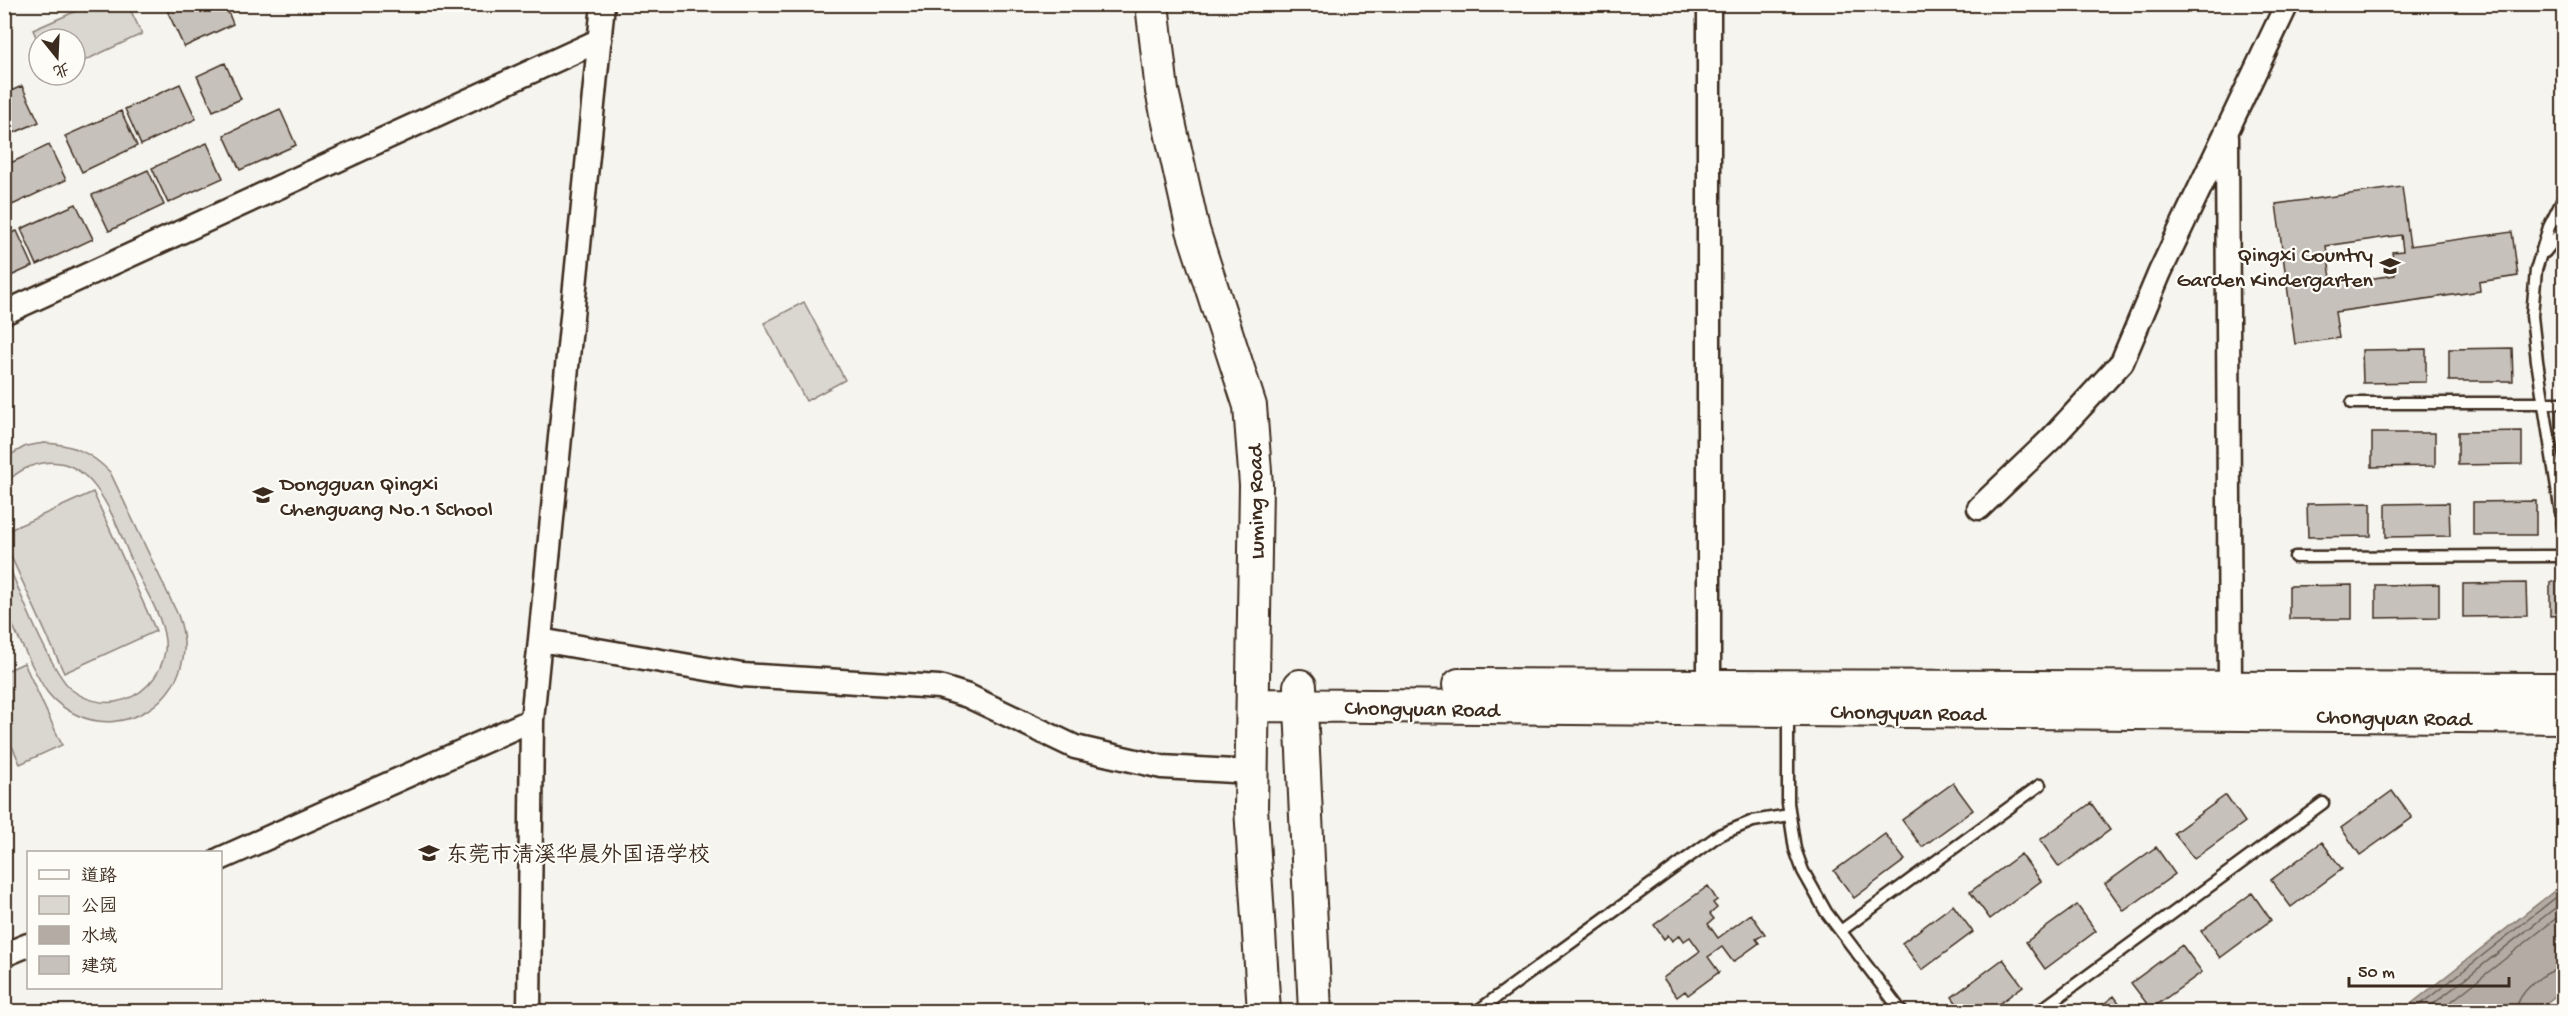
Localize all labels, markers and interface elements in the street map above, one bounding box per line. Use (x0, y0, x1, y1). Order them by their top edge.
north arrow (27, 27, 87, 87)
text: 北 (50, 56, 71, 80)
place label: Qingxi Country Garden Kindergarten (2177, 244, 2374, 295)
school or university icon: Qingxi Country Garden Kindergarten (2378, 254, 2402, 278)
street label: Luming Road (1244, 442, 1272, 560)
place label: Dongguan Qingxi Chenguang No.1 School (278, 473, 493, 524)
school or university icon: Dongguan Qingxi Chenguang No.1 School (251, 483, 275, 507)
street label: Chongyuan Road (1344, 697, 1502, 725)
street label: Chongyuan Road (1830, 701, 1988, 729)
street label: Chongyuan Road (2316, 706, 2474, 734)
school or university icon: 东莞市清溪华晨外国语学校 (417, 841, 441, 865)
place label: 东莞市清溪华晨外国语学校 (446, 842, 710, 870)
legend (27, 851, 222, 989)
text: 道路 (81, 866, 117, 888)
text: 公园 (81, 896, 117, 918)
text: 水域 (81, 926, 117, 948)
scale bar (2349, 950, 2510, 988)
text: 建筑 (81, 956, 117, 978)
text: 50 m (2358, 963, 2395, 984)

